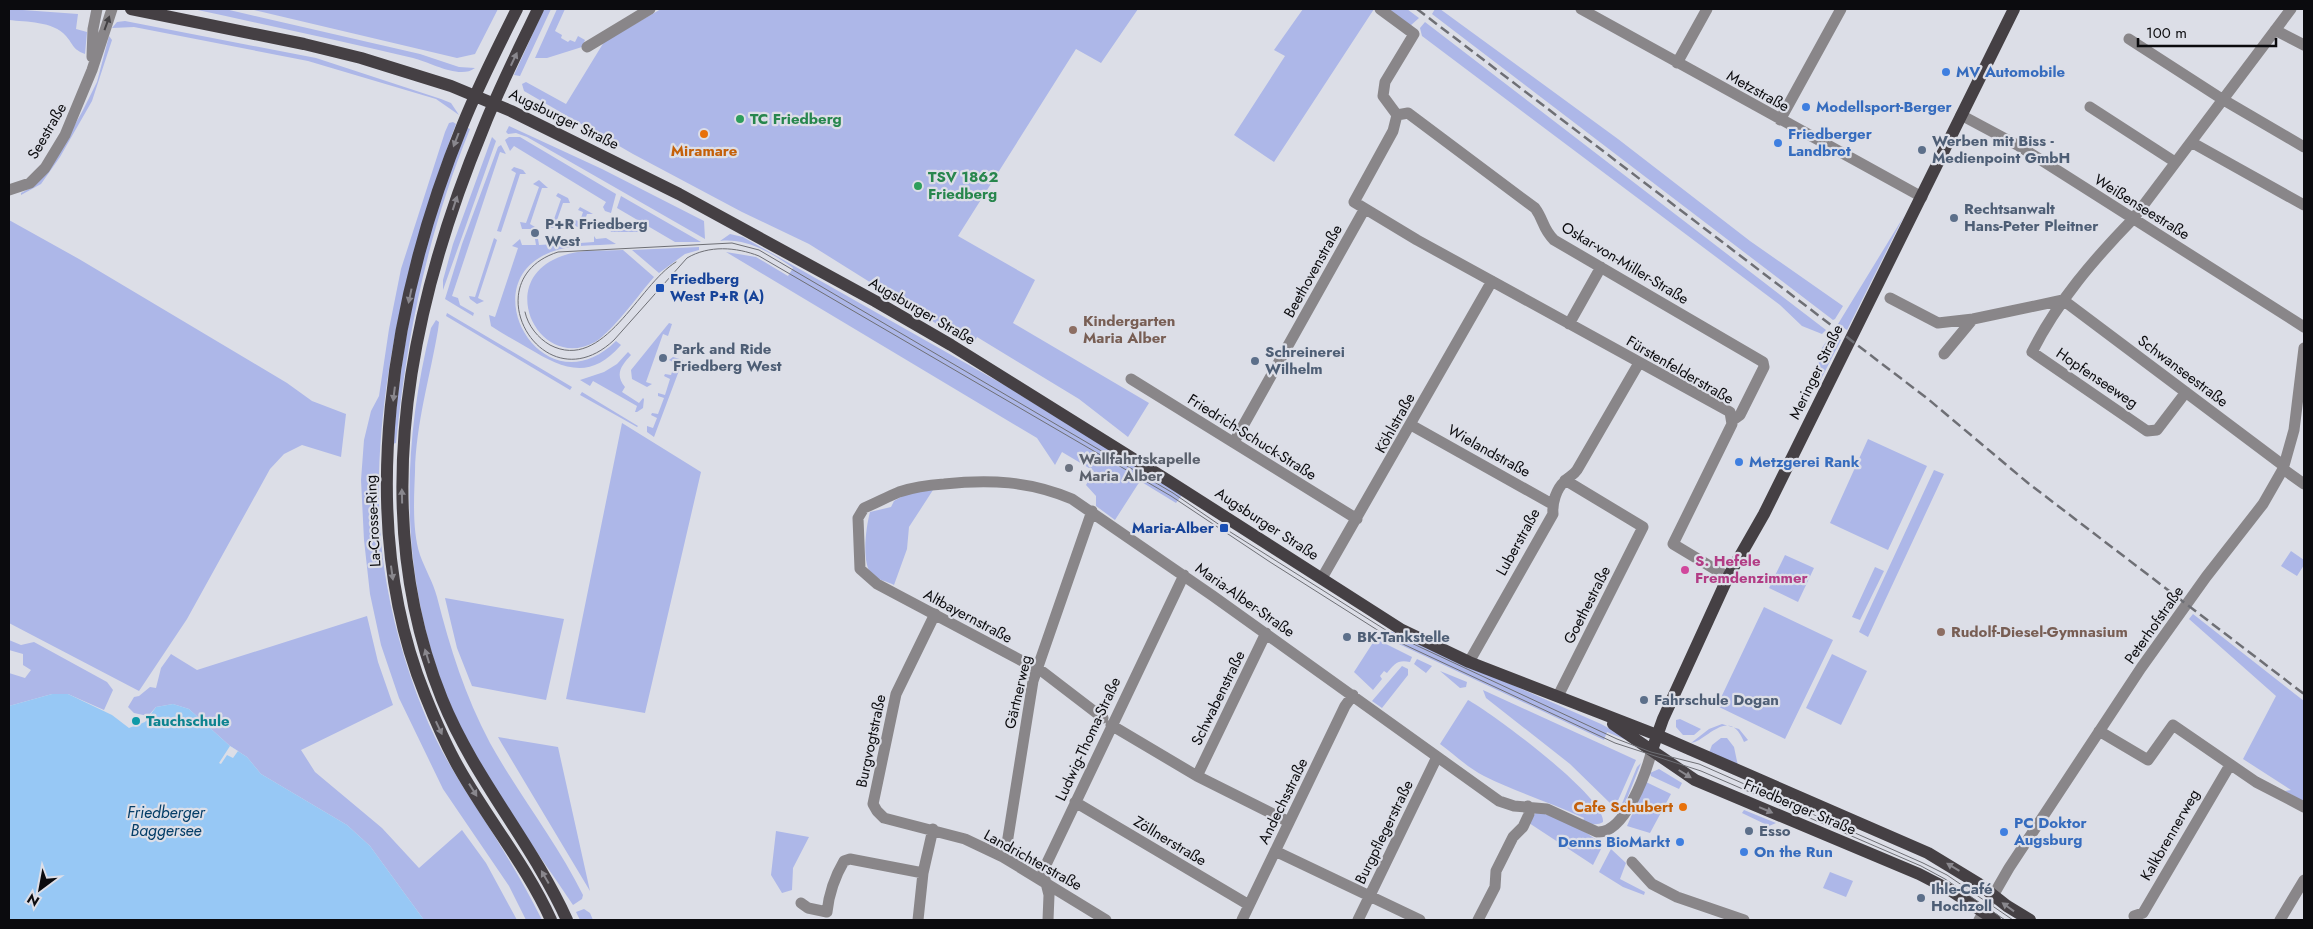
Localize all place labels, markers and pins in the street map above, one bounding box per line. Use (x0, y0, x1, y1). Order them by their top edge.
place label: MV Automobile (1956, 61, 2065, 83)
marker: MV Automobile (1940, 66, 1952, 78)
place label: Modellsport-Berger (1816, 96, 1953, 118)
marker: Modellsport-Berger (1800, 101, 1812, 113)
place label: TC Friedberg (750, 108, 842, 130)
marker: TC Friedberg (734, 113, 746, 125)
place label: Friedberger Landbrot (1788, 123, 1873, 162)
marker: Miramare (698, 128, 710, 140)
place label: Werben mit Biss - Medienpoint GmbH (1932, 130, 2070, 169)
marker: Friedberger Landbrot (1772, 137, 1784, 149)
place label: Miramare (671, 140, 738, 162)
marker: Werben mit Biss - Medienpoint GmbH (1916, 144, 1928, 156)
place label: TSV 1862 Friedberg (928, 166, 998, 205)
marker: TSV 1862 Friedberg (912, 180, 924, 192)
place label: Rechtsanwalt Hans-Peter Pleitner (1964, 198, 2099, 237)
marker: Rechtsanwalt Hans-Peter Pleitner (1948, 212, 1960, 224)
place label: P+R Friedberg West (545, 213, 648, 252)
marker: P+R Friedberg West (529, 227, 541, 239)
place label: Friedberg West P+R (A) (670, 268, 764, 307)
marker: Friedberg West P+R (A) (654, 282, 666, 294)
place label: Kindergarten Maria Alber (1083, 310, 1175, 349)
marker: Kindergarten Maria Alber (1067, 324, 1079, 336)
place label: Park and Ride Friedberg West (673, 338, 782, 377)
place label: Schreinerei Wilhelm (1265, 341, 1345, 380)
marker: Park and Ride Friedberg West (657, 352, 669, 364)
marker: Schreinerei Wilhelm (1249, 355, 1261, 367)
place label: Wallfahrtskapelle Maria Alber (1079, 448, 1201, 487)
place label: Metzgerei Rank (1749, 451, 1860, 473)
marker: Metzgerei Rank (1733, 456, 1745, 468)
marker: Wallfahrtskapelle Maria Alber (1063, 462, 1075, 474)
place label: Maria-Alber (1132, 517, 1215, 539)
marker: Maria-Alber (1218, 522, 1230, 534)
place label: S. Hefele Fremdenzimmer (1695, 550, 1808, 589)
marker: S. Hefele Fremdenzimmer (1679, 564, 1691, 576)
place label: Rudolf-Diesel-Gymnasium (1951, 621, 2128, 643)
place label: BK-Tankstelle (1357, 626, 1450, 648)
marker: Rudolf-Diesel-Gymnasium (1935, 626, 1947, 638)
marker: BK-Tankstelle (1341, 631, 1353, 643)
place label: Fahrschule Dogan (1654, 689, 1779, 711)
marker: Fahrschule Dogan (1638, 694, 1650, 706)
place label: Tauchschule (146, 710, 230, 732)
marker: Tauchschule (130, 715, 142, 727)
place label: Cafe Schubert (1573, 796, 1673, 818)
marker: Cafe Schubert (1677, 801, 1689, 813)
place label: PC Doktor Augsburg (2013, 812, 2087, 851)
place label: Esso (1759, 820, 1791, 842)
marker: Esso (1743, 825, 1755, 837)
marker: PC Doktor Augsburg (1998, 826, 2010, 838)
place label: Denns BioMarkt (1558, 831, 1670, 853)
marker: Denns BioMarkt (1674, 836, 1686, 848)
place label: On the Run (1754, 841, 1833, 863)
marker: On the Run (1738, 846, 1750, 858)
place label: Ihle-Café Hochzoll (1931, 878, 1993, 917)
marker: Ihle-Café Hochzoll (1915, 892, 1927, 904)

